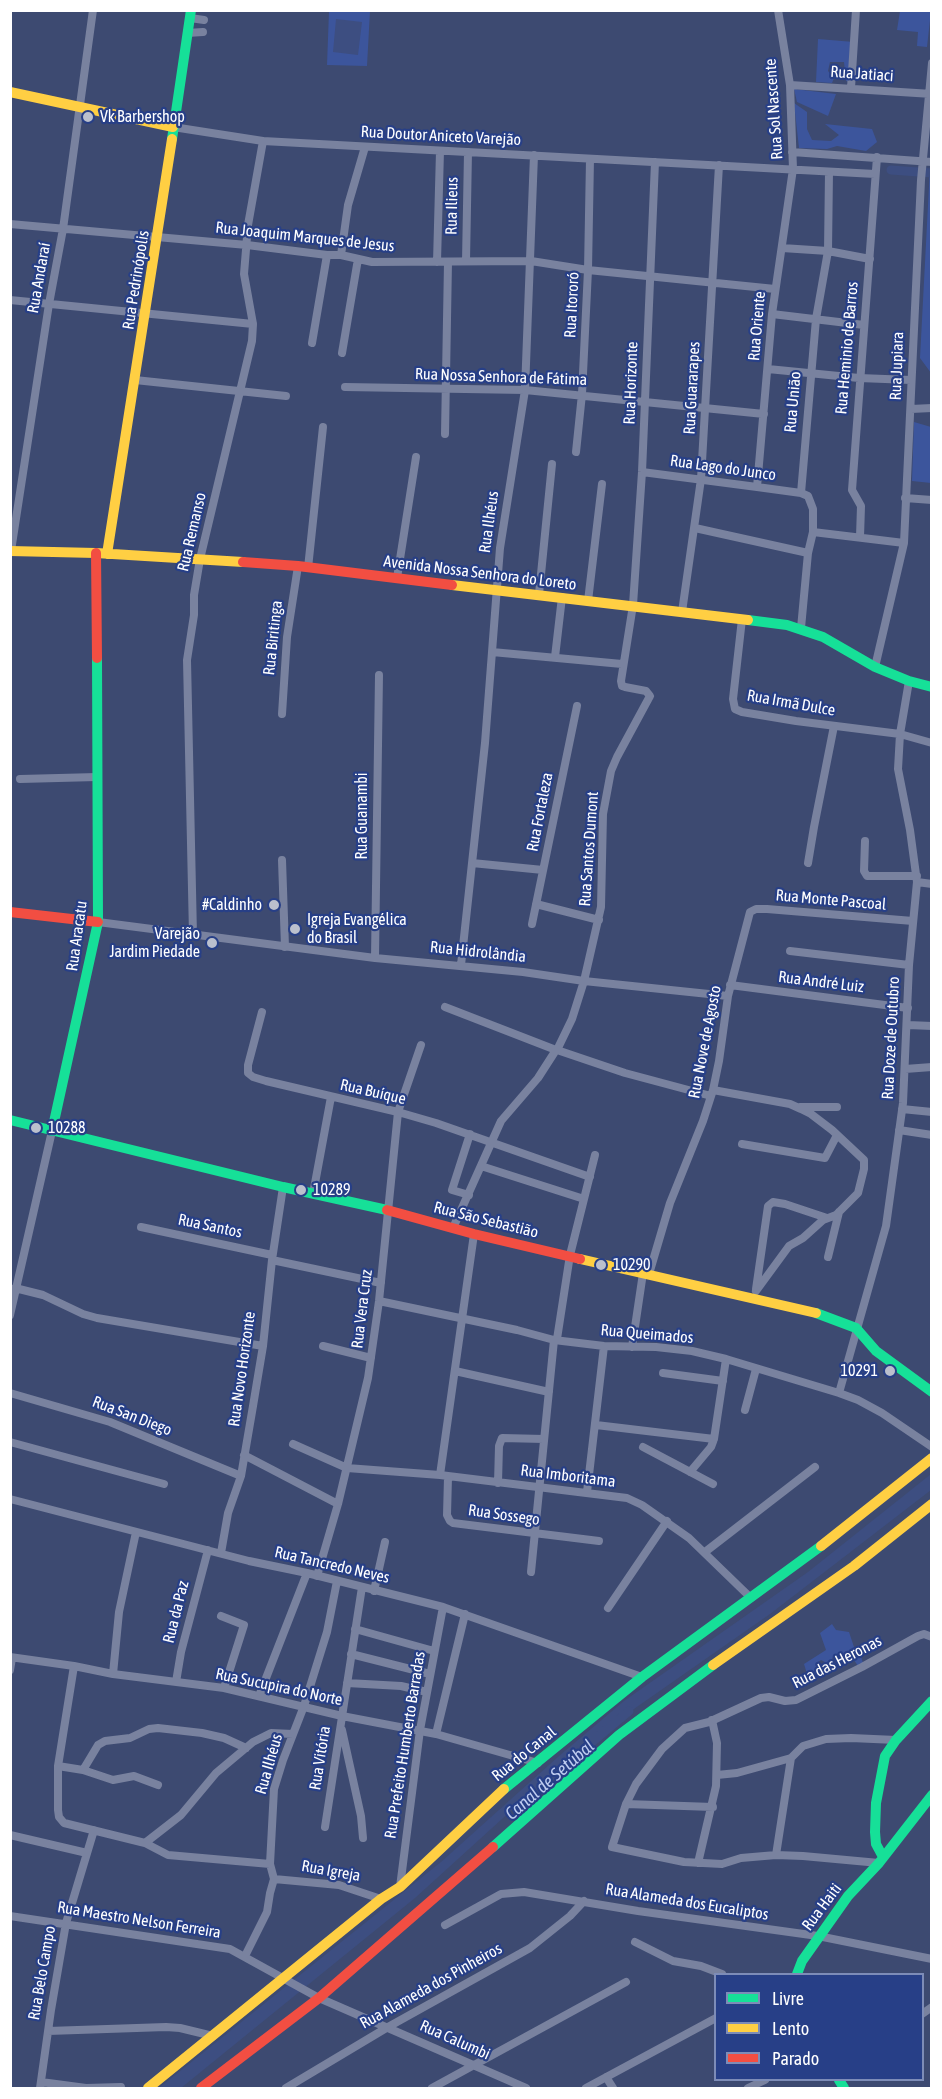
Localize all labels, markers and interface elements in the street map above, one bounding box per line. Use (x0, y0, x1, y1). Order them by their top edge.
street label: Rua Sol Nascente (761, 58, 787, 160)
street label: Rua Jatiaci (830, 62, 894, 86)
place label: Vk Barbershop (100, 107, 185, 127)
marker: Vk Barbershop (81, 110, 95, 124)
street label: Rua Doutor Aniceto Varejão (360, 122, 522, 150)
street label: Rua Ilieus (442, 177, 462, 235)
street label: Rua Joaquim Marques de Jesus (215, 218, 395, 256)
street label: Rua Pedrinópolis (119, 229, 153, 331)
street label: Rua Andaraí (23, 241, 55, 315)
street label: Rua Itororó (561, 272, 583, 338)
street label: Rua Heminio de Barros (832, 281, 862, 415)
street label: Rua Oriente (744, 290, 770, 362)
street label: Rua Jupiara (886, 331, 908, 401)
street label: Rua Horizonte (620, 341, 642, 425)
street label: Rua Guararapes (680, 341, 704, 435)
street label: Rua Nossa Senhora de Fátima (415, 364, 587, 390)
street label: Rua União (781, 371, 805, 433)
street label: Rua Lago do Junco (669, 451, 777, 485)
street label: Rua Ilhéus (475, 490, 503, 554)
street label: Rua Remanso (174, 491, 210, 573)
street label: Avenida Nossa Senhora do Loreto (383, 552, 577, 594)
street label: Rua Biritinga (260, 600, 286, 676)
street label: Rua Irmã Dulce (745, 686, 837, 720)
street label: Rua Fortaleza (523, 771, 557, 853)
street label: Rua Guanambi (352, 773, 372, 859)
street label: Rua Santos Dumont (575, 791, 603, 907)
street label: Rua Monte Pascoal (775, 886, 887, 914)
place label: #Caldinho (202, 895, 262, 915)
marker: #Caldinho (267, 898, 281, 912)
street label: Rua Aracatu (63, 900, 91, 972)
place label: Igreja Evangélica do Brasil (307, 910, 407, 948)
marker: Igreja Evangélica do Brasil (288, 922, 302, 936)
place label: Varejão Jardim Piedade (109, 924, 200, 962)
marker: Varejão Jardim Piedade (205, 936, 219, 950)
street label: Rua Hidrolândia (429, 937, 527, 967)
street label: Rua André Luiz (777, 967, 865, 997)
street label: Rua Doze de Outubro (878, 976, 904, 1100)
street label: Rua Nove de Agosto (685, 984, 725, 1100)
street label: Rua Buíque (338, 1075, 408, 1109)
place label: 10288 (48, 1118, 86, 1138)
marker: 10288 (29, 1121, 43, 1135)
place label: 10289 (313, 1180, 351, 1200)
marker: 10289 (294, 1183, 308, 1197)
street label: Rua São Sebastião (432, 1198, 540, 1242)
street label: Rua Santos (176, 1210, 244, 1242)
place label: 10290 (613, 1255, 651, 1275)
marker: 10290 (594, 1258, 608, 1272)
street label: Rua Vera Cruz (348, 1268, 376, 1350)
street label: Rua Novo Horizonte (224, 1310, 260, 1428)
street label: Rua Queimados (600, 1320, 694, 1348)
place label: 10291 (840, 1361, 878, 1381)
marker: 10291 (883, 1364, 897, 1378)
street label: Rua San Diego (90, 1392, 174, 1440)
street label: Rua Imboritama (519, 1461, 617, 1491)
street label: Rua Sossego (467, 1500, 541, 1530)
street label: Rua Tancredo Neves (273, 1542, 391, 1588)
street label: Rua da Paz (159, 1579, 193, 1645)
street label: Rua das Heronas (789, 1631, 885, 1693)
street label: Rua Prefeito Humberto Barradas (381, 1650, 429, 1840)
street label: Rua Sucupira do Norte (214, 1664, 344, 1710)
street label: Rua do Canal (488, 1722, 560, 1786)
street label: Rua Vitória (305, 1725, 335, 1791)
street label: Rua Ilhéus (251, 1732, 287, 1796)
water label: Canal de Setúbal (501, 1735, 599, 1825)
street label: Rua Igreja (300, 1856, 362, 1886)
street label: Rua Alameda dos Eucaliptos (604, 1880, 770, 1924)
street label: Rua Haiti (798, 1880, 846, 1934)
street label: Rua Maestro Nelson Ferreira (56, 1898, 222, 1942)
street label: Rua Belo Campo (24, 1924, 60, 2022)
street label: Rua Alameda dos Pinheiros (357, 1939, 505, 2033)
legend (714, 1973, 924, 2081)
text: Livre (772, 1988, 804, 2009)
street label: Rua Calumbi (417, 2016, 493, 2064)
text: Lento (772, 2018, 809, 2039)
text: Parado (772, 2048, 819, 2069)

